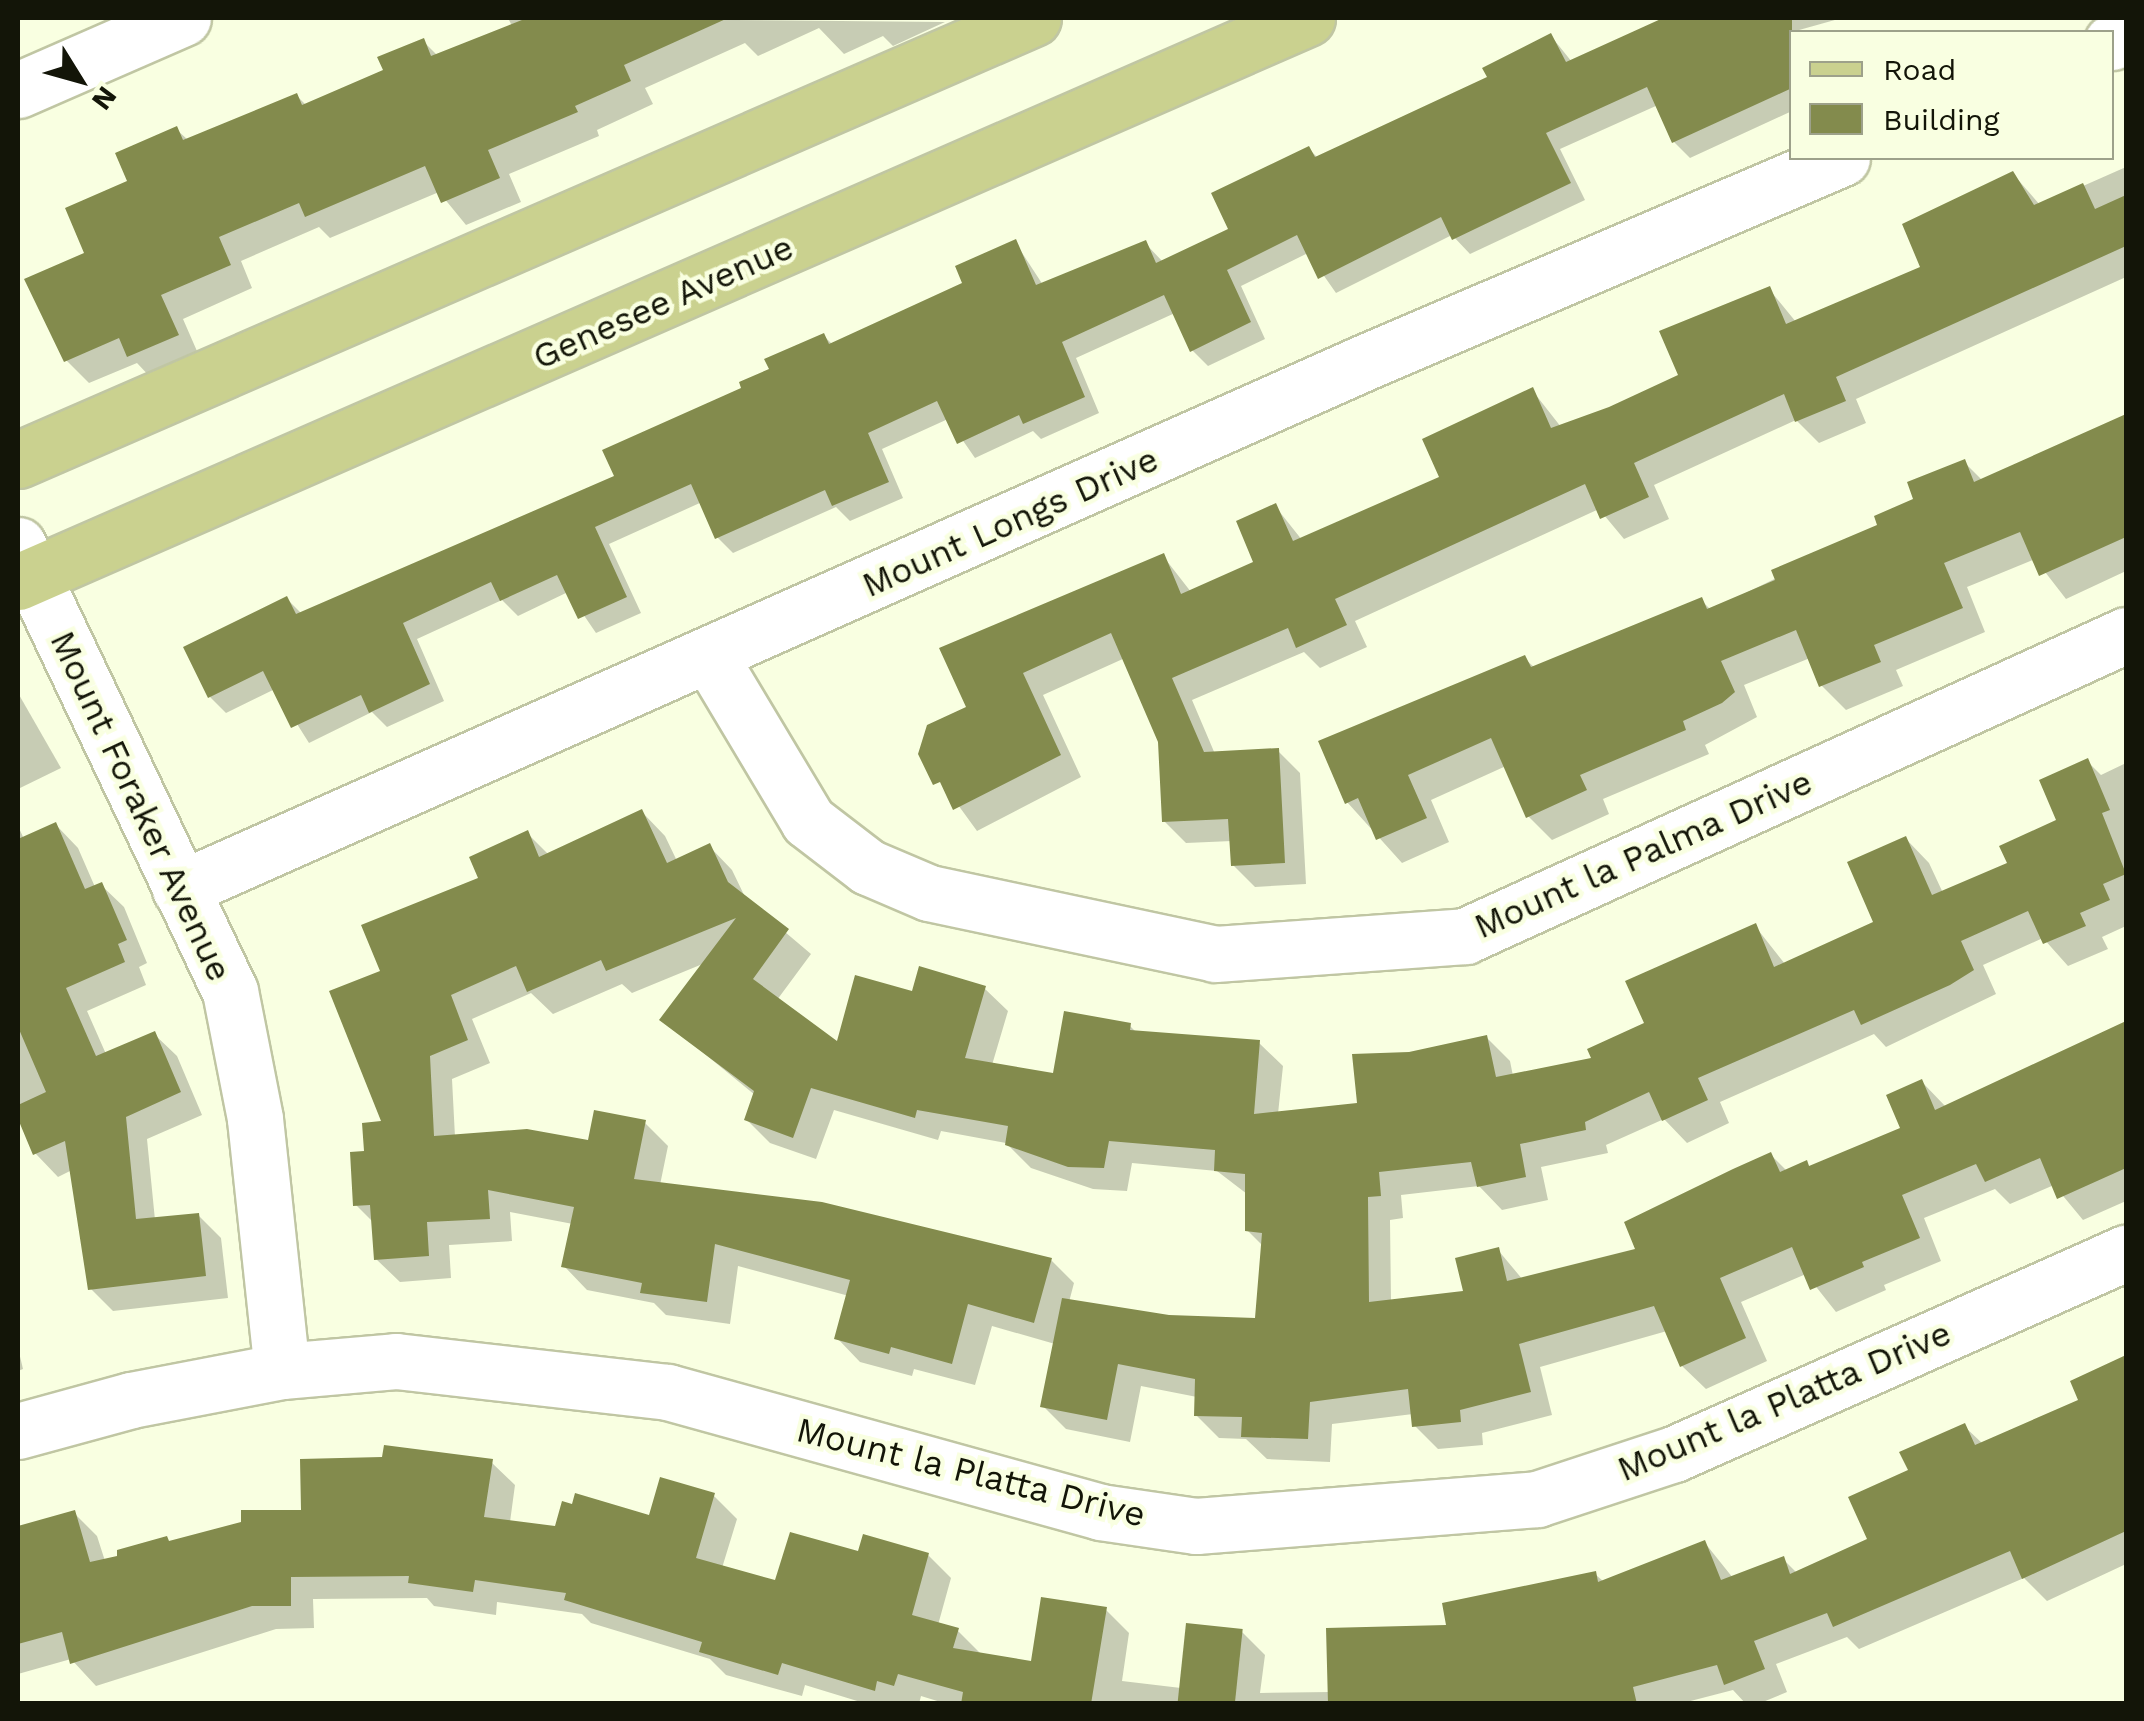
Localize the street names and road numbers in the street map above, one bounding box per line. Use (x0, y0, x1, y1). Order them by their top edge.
street label: Genesee Avenue (526, 225, 800, 379)
street label: Mount Longs Drive (856, 438, 1164, 606)
street label: Mount Foraker Avenue (41, 623, 241, 989)
street label: Mount la Palma Drive (1467, 760, 1819, 948)
street label: Mount la Platta Drive (1610, 1311, 1958, 1491)
street label: Mount la Platta Drive (791, 1408, 1151, 1536)

